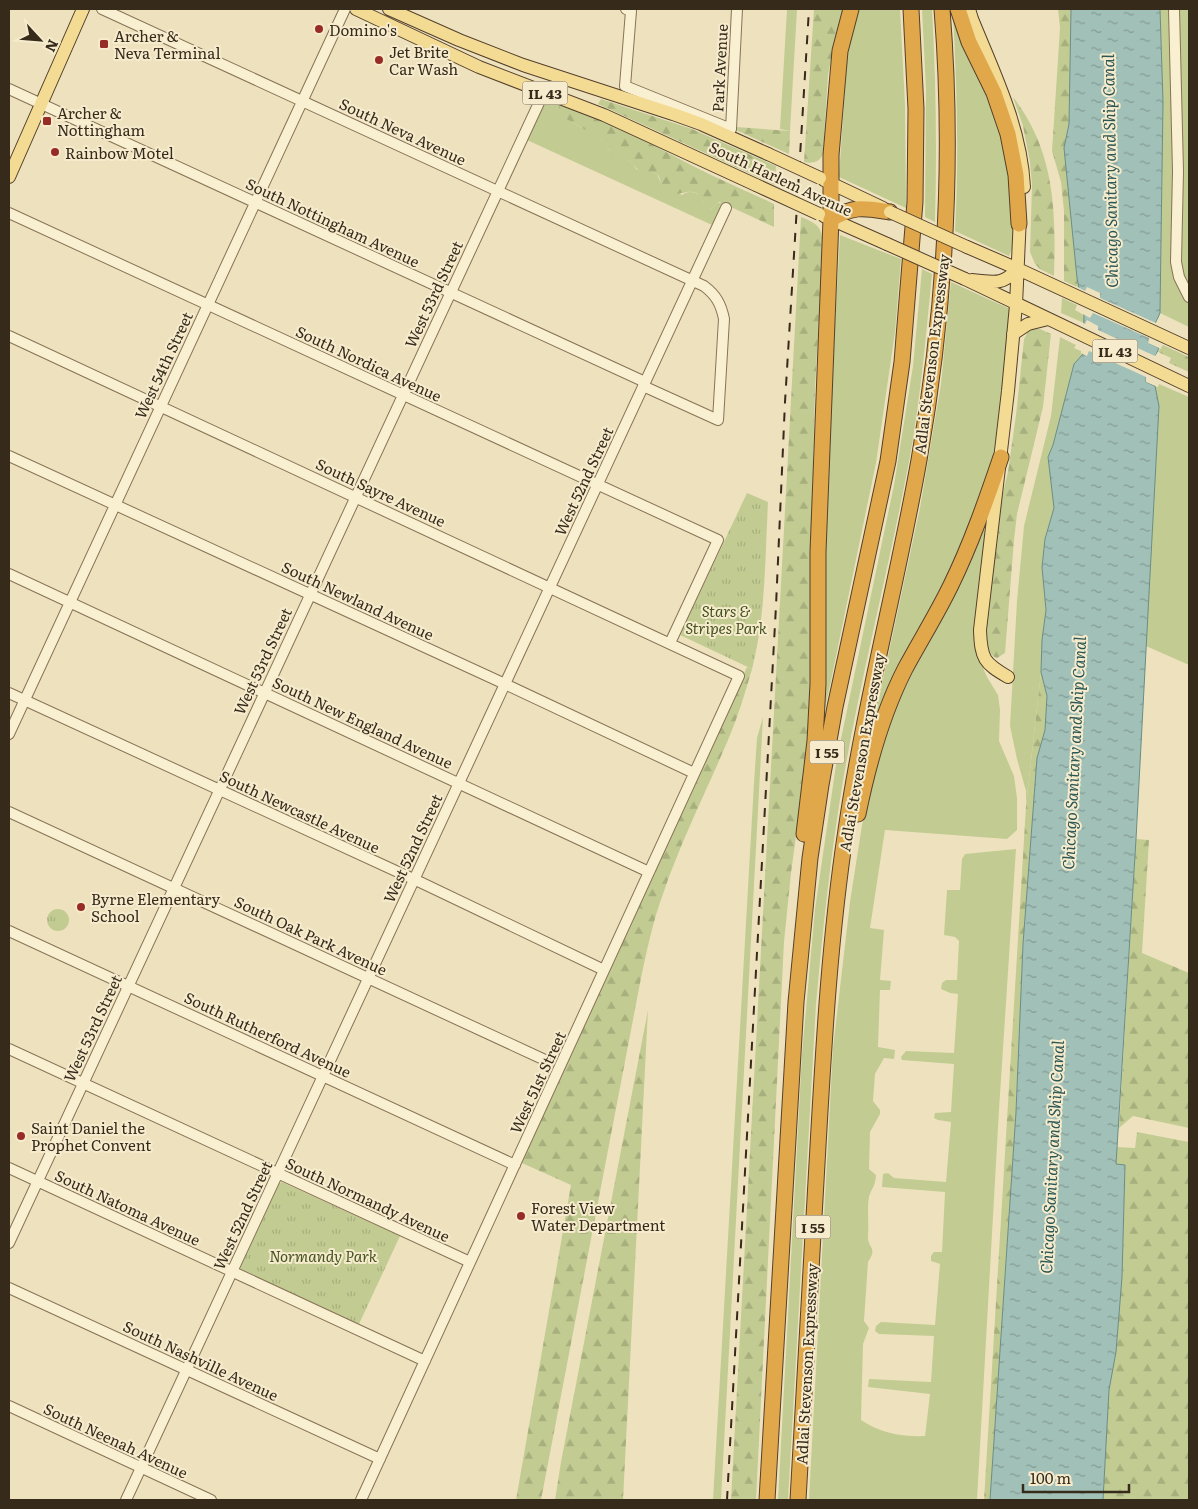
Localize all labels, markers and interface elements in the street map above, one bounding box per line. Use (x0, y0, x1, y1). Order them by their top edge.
north arrow (15, 15, 65, 65)
place label: Domino's (329, 18, 397, 41)
marker: Domino's (313, 23, 325, 35)
street label: Park Avenue (705, 23, 733, 113)
place label: Archer & Neva Terminal (114, 24, 220, 64)
text: N (41, 36, 64, 56)
marker: Archer & Neva Terminal (98, 38, 110, 50)
place label: Jet Brite Car Wash (389, 40, 458, 80)
marker: Jet Brite Car Wash (373, 54, 385, 66)
water label: Chicago Sanitary and Ship Canal (1095, 54, 1123, 288)
road number: IL 43 (522, 82, 568, 105)
street label: South Neva Avenue (336, 92, 470, 171)
place label: Archer & Nottingham (57, 101, 145, 141)
marker: Archer & Nottingham (41, 115, 53, 127)
street label: South Harlem Avenue (706, 135, 857, 221)
place label: Rainbow Motel (65, 141, 174, 164)
marker: Rainbow Motel (49, 146, 61, 158)
street label: South Nottingham Avenue (242, 172, 424, 273)
street label: West 53rd Street (398, 237, 468, 351)
street label: Adlai Stevenson Expressway (907, 252, 955, 456)
street label: West 54th Street (128, 308, 198, 422)
street label: South Nordica Avenue (292, 319, 446, 407)
road number: IL 43 (1092, 340, 1138, 362)
street label: West 52nd Street (548, 423, 618, 539)
street label: South Sayre Avenue (312, 452, 450, 532)
street label: South Newland Avenue (278, 555, 438, 645)
park label: Stars & Stripes Park (685, 599, 768, 639)
street label: West 53rd Street (227, 604, 297, 718)
water label: Chicago Sanitary and Ship Canal (1055, 635, 1091, 870)
street label: Adlai Stevenson Expressway (832, 650, 890, 853)
street label: South New England Avenue (269, 670, 457, 774)
road number: I 55 (810, 740, 844, 764)
street label: South Newcastle Avenue (216, 764, 384, 858)
street label: West 52nd Street (377, 790, 447, 906)
place label: Byrne Elementary School (91, 887, 220, 927)
street label: South Oak Park Avenue (231, 890, 391, 981)
marker: Byrne Elementary School (75, 901, 87, 913)
street label: West 53rd Street (57, 971, 127, 1085)
street label: South Rutherford Avenue (181, 985, 355, 1083)
street label: West 51st Street (503, 1027, 571, 1137)
water label: Chicago Sanitary and Ship Canal (1033, 1039, 1069, 1274)
place label: Saint Daniel the Prophet Convent (31, 1116, 151, 1156)
marker: Saint Daniel the Prophet Convent (15, 1130, 27, 1142)
street label: South Normandy Avenue (282, 1151, 454, 1247)
street label: West 52nd Street (207, 1157, 277, 1273)
street label: South Natoma Avenue (51, 1163, 205, 1251)
place label: Forest View Water Department (531, 1196, 665, 1236)
marker: Forest View Water Department (515, 1210, 527, 1222)
road number: I 55 (796, 1216, 830, 1238)
park label: Normandy Park (269, 1244, 378, 1267)
street label: Adlai Stevenson Expressway (789, 1262, 823, 1465)
street label: South Nashville Avenue (120, 1314, 283, 1406)
street label: South Neenah Avenue (40, 1396, 192, 1484)
scale bar (1023, 1462, 1129, 1494)
text: 100 m (1030, 1466, 1071, 1489)

